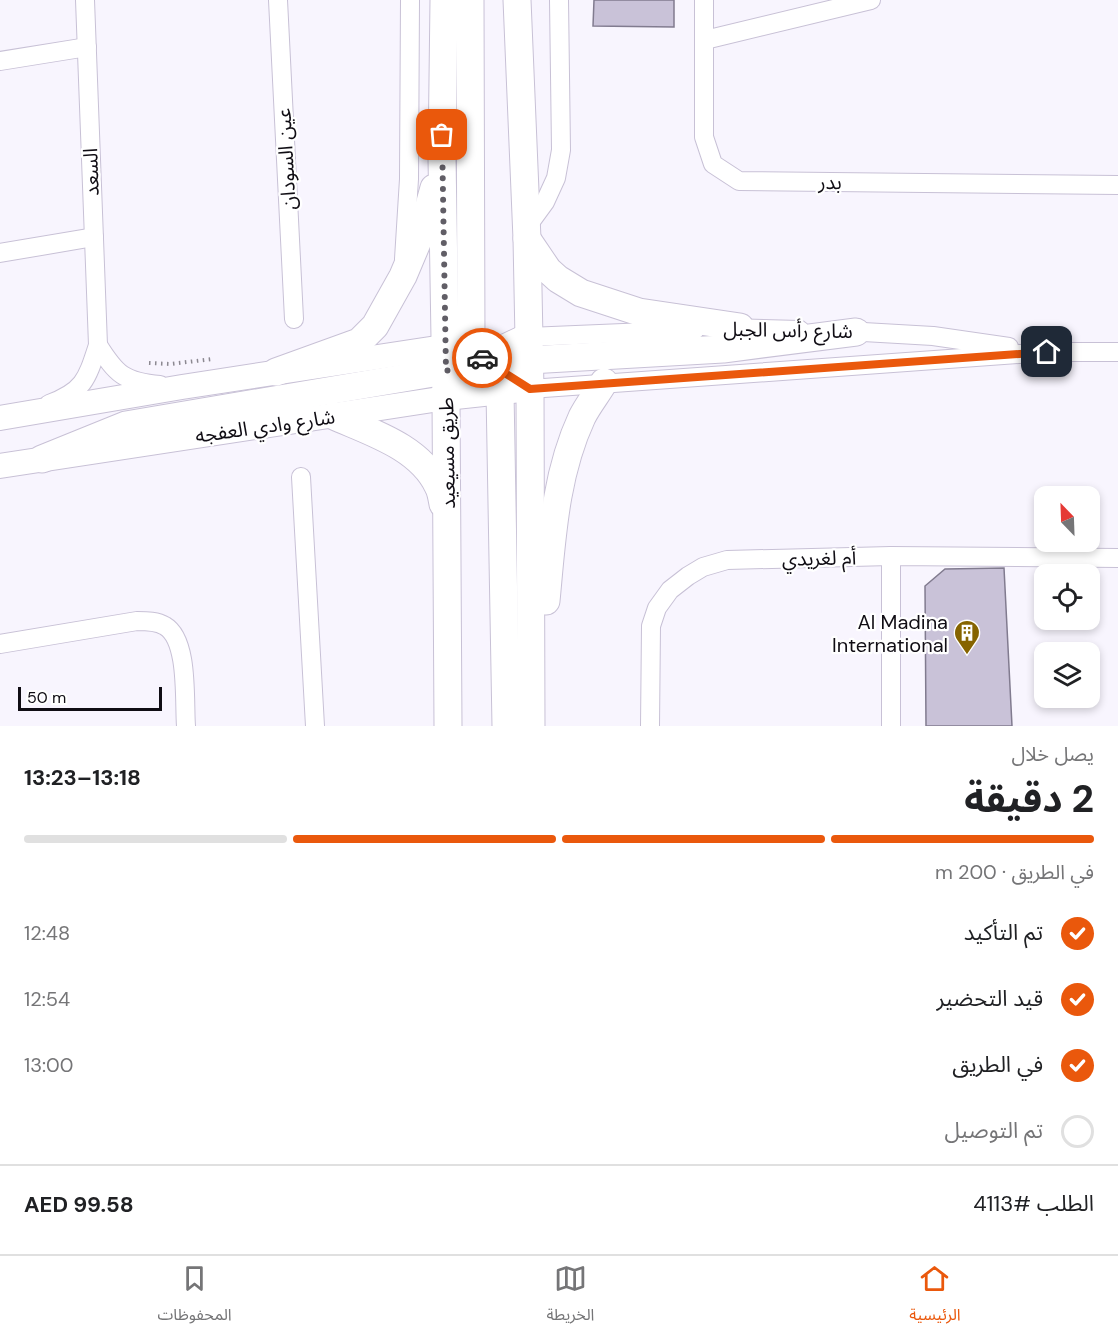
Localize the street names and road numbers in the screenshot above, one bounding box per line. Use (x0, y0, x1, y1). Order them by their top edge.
street label: عين السودان (270, 107, 302, 211)
street label: السعد (77, 148, 105, 196)
street label: بدر (817, 169, 842, 195)
street label: شارع رأس الجبل (723, 316, 853, 346)
street label: طريق مسيعيد (433, 397, 461, 509)
street label: شارع وادي العفجه (193, 403, 337, 451)
street label: أم لغريدي (782, 544, 857, 574)

